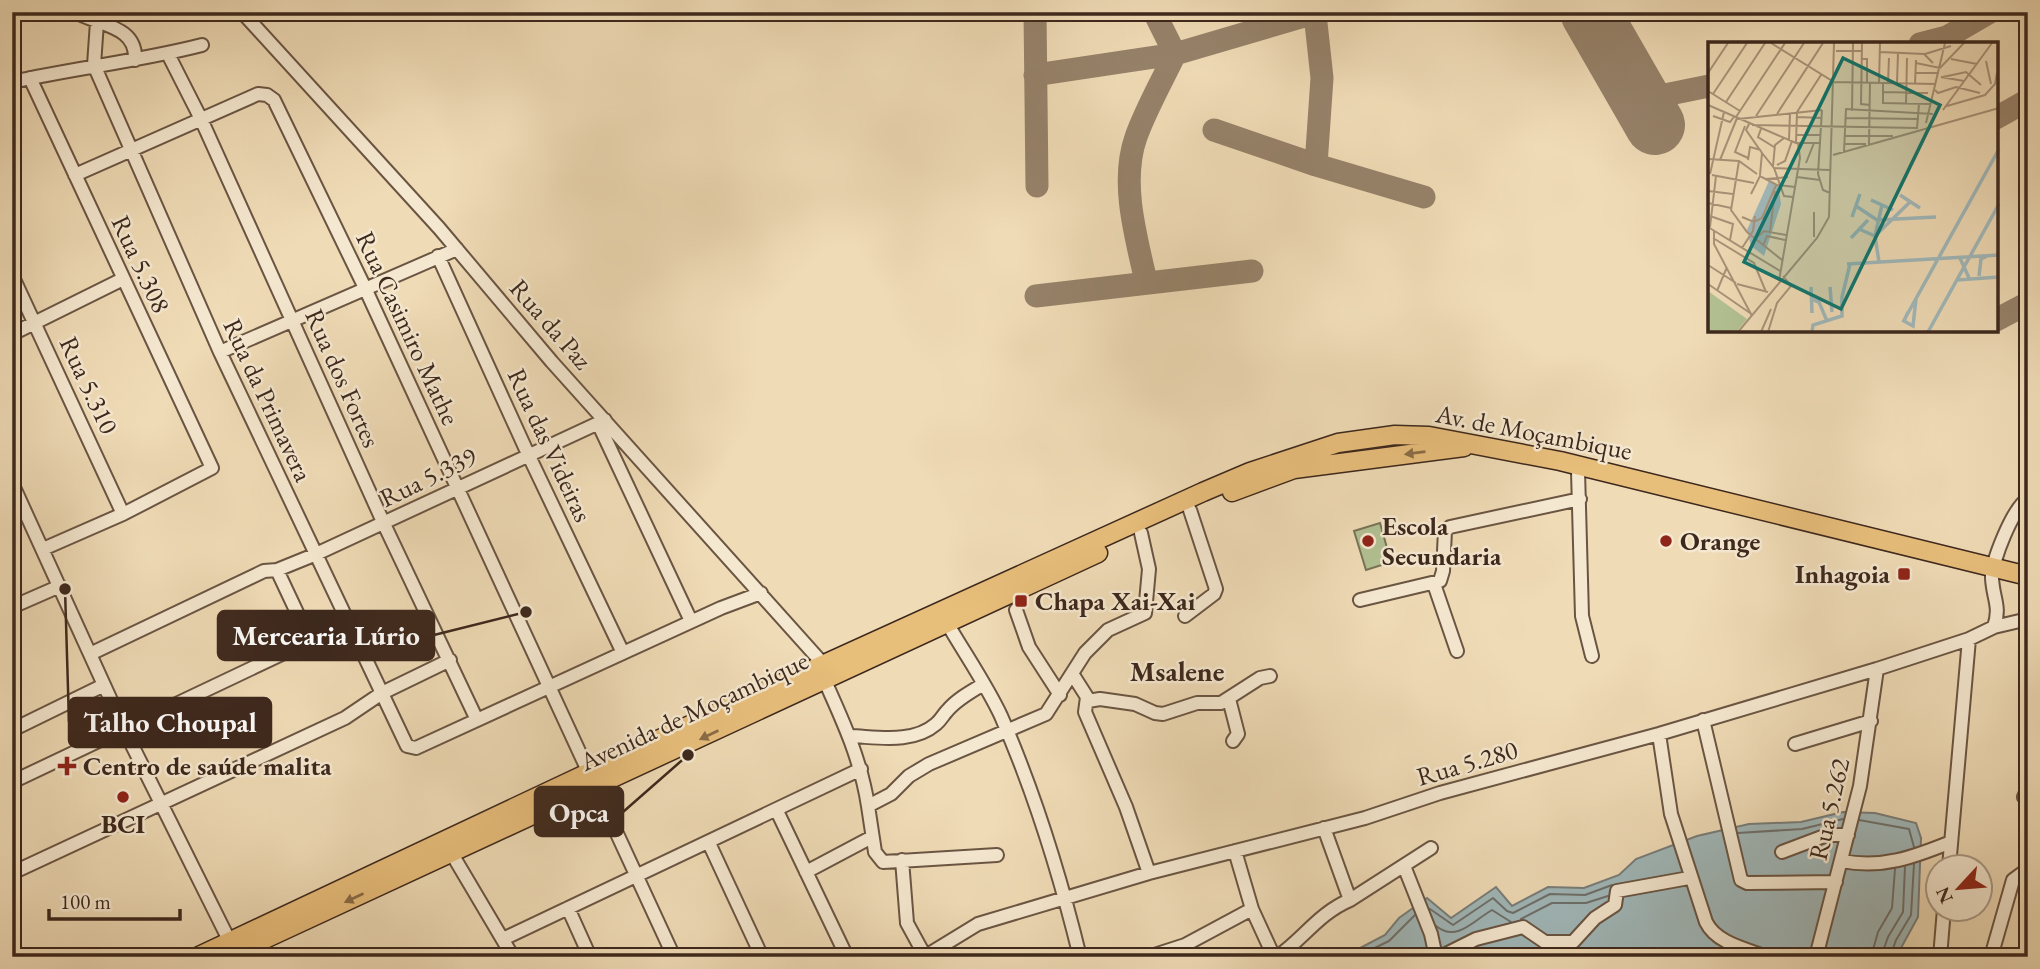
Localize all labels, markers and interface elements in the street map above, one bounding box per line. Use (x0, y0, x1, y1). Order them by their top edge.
inset map (1708, 42, 1998, 332)
street label: Rua 5.308 (104, 210, 178, 318)
street label: Rua Casimiro Mathe (348, 226, 468, 430)
street label: Rua da Paz (502, 272, 600, 377)
street label: Rua dos Fortes (297, 303, 389, 453)
street label: Rua da Primavera (215, 313, 321, 487)
street label: Rua 5.310 (52, 331, 126, 439)
street label: Rua das Videiras (500, 363, 600, 527)
street label: Av. de Moçambique (1432, 396, 1635, 468)
street label: Rua 5.339 (374, 439, 483, 515)
one-way arrow (1404, 447, 1426, 458)
place label: Escola Secundaria (1382, 509, 1502, 573)
place label: Orange (1680, 524, 1760, 558)
marker: Escola Secundaria (1360, 533, 1376, 549)
marker: Orange (1658, 533, 1674, 549)
place label: Inhagoia (1795, 557, 1891, 591)
marker: Inhagoia (1896, 566, 1912, 582)
place label: Chapa Xai-Xai (1035, 584, 1196, 618)
marker: Chapa Xai-Xai (1013, 593, 1029, 609)
callout: Mercearia Lúrio (218, 611, 434, 660)
text: Mercearia Lúrio (232, 617, 420, 653)
street label: Avenida de Moçambique (573, 643, 814, 779)
district label: Msalene (1130, 653, 1224, 689)
callout: Talho Choupal (69, 698, 271, 747)
text: Talho Choupal (83, 704, 257, 740)
one-way arrow (699, 729, 719, 740)
street label: Rua 5.280 (1412, 732, 1522, 794)
place label: Centro de saúde malita (83, 749, 332, 783)
street label: Rua 5.262 (1801, 754, 1857, 863)
marker: Centro de saúde malita (57, 756, 77, 776)
callout: Opca (535, 787, 623, 836)
marker: BCI (115, 789, 131, 805)
text: Opca (549, 794, 610, 830)
place label: BCI (101, 807, 146, 841)
north arrow (1924, 853, 1994, 923)
scale bar (49, 878, 180, 922)
text: N (1929, 882, 1959, 908)
text: 100 m (60, 888, 111, 915)
one-way arrow (344, 893, 365, 904)

